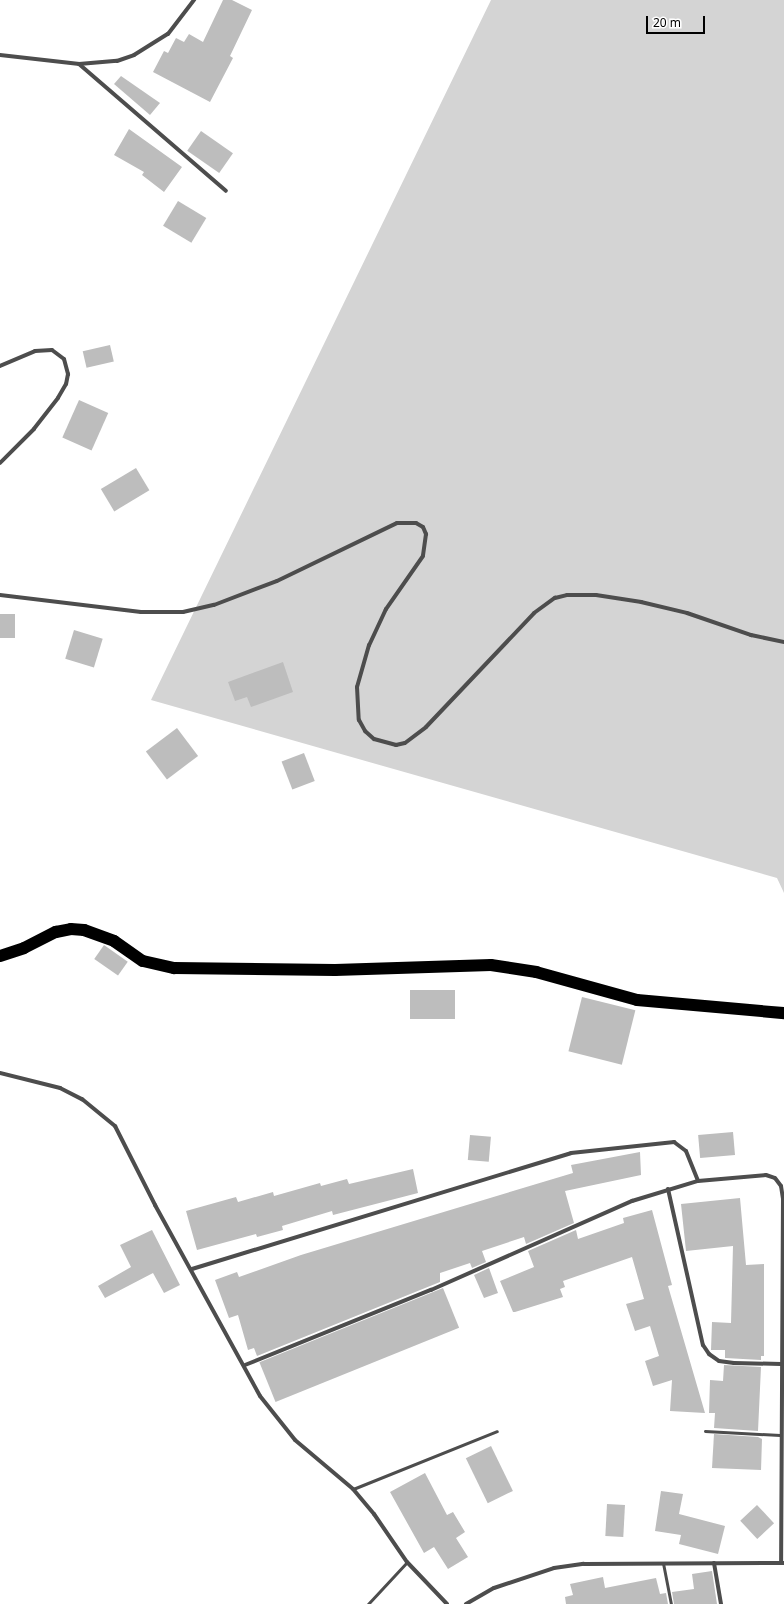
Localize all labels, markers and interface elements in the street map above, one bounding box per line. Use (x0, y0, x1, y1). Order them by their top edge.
scale bar (648, 8, 707, 34)
text: 20 m (653, 14, 681, 31)

